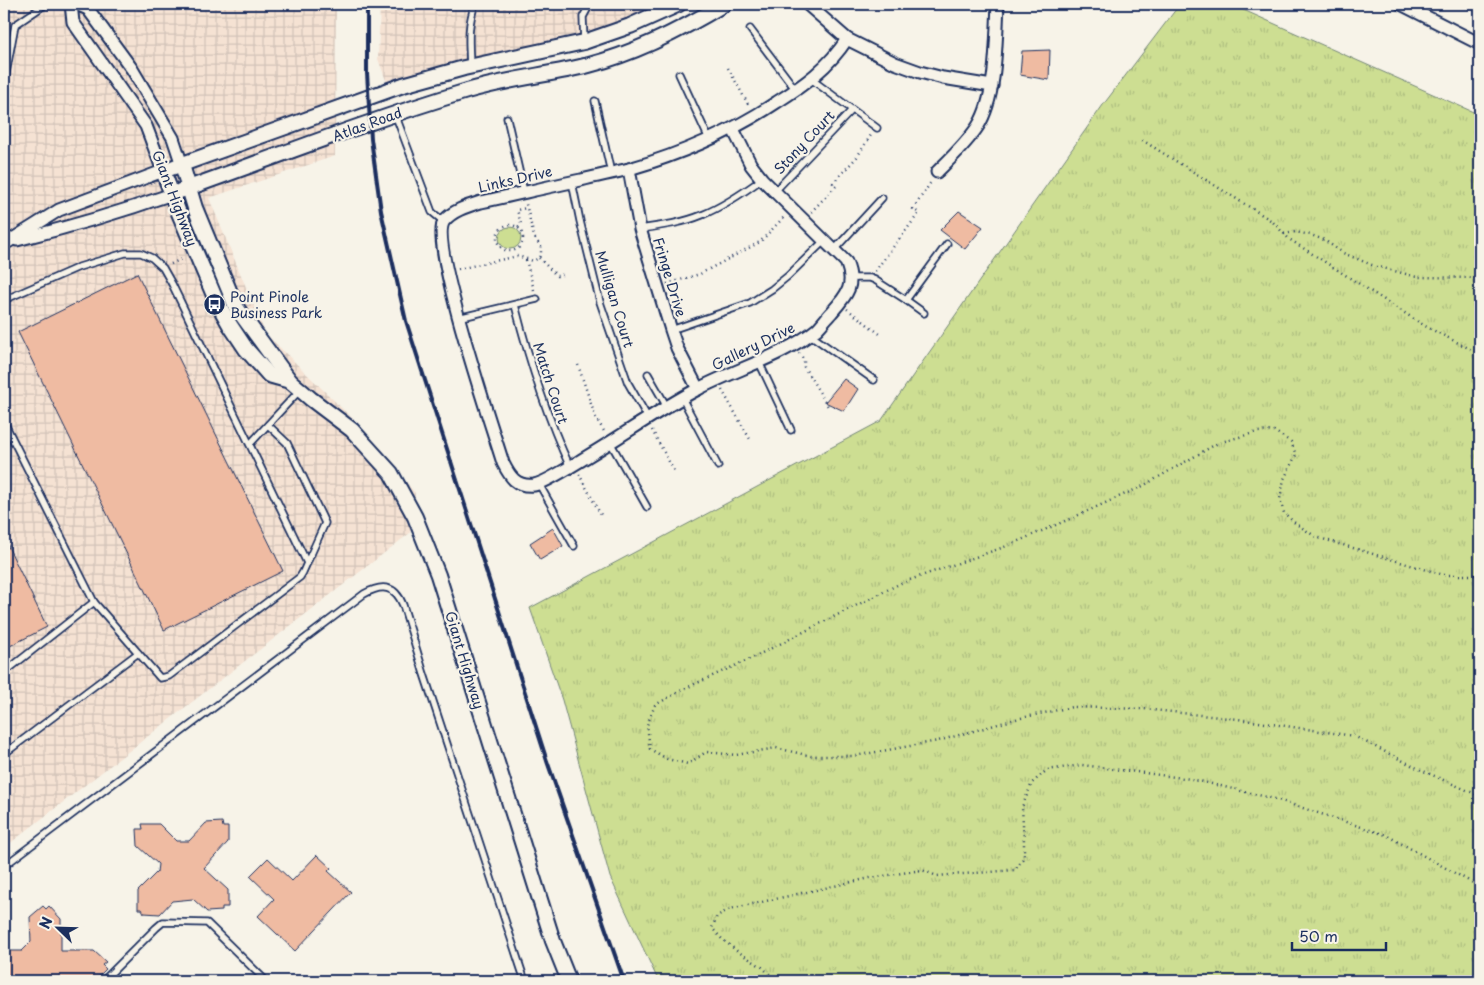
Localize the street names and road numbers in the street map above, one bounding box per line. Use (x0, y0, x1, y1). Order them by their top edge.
street label: Atlas Road (329, 102, 405, 146)
street label: Stony Court (769, 105, 839, 179)
street label: Giant Highway (147, 147, 203, 249)
street label: Links Drive (476, 160, 554, 198)
street label: Fringe Drive (648, 235, 692, 319)
street label: Mulligan Court (590, 248, 640, 351)
street label: Gallery Drive (708, 317, 798, 375)
street label: Match Court (528, 340, 574, 427)
street label: Giant Highway (440, 608, 490, 712)

